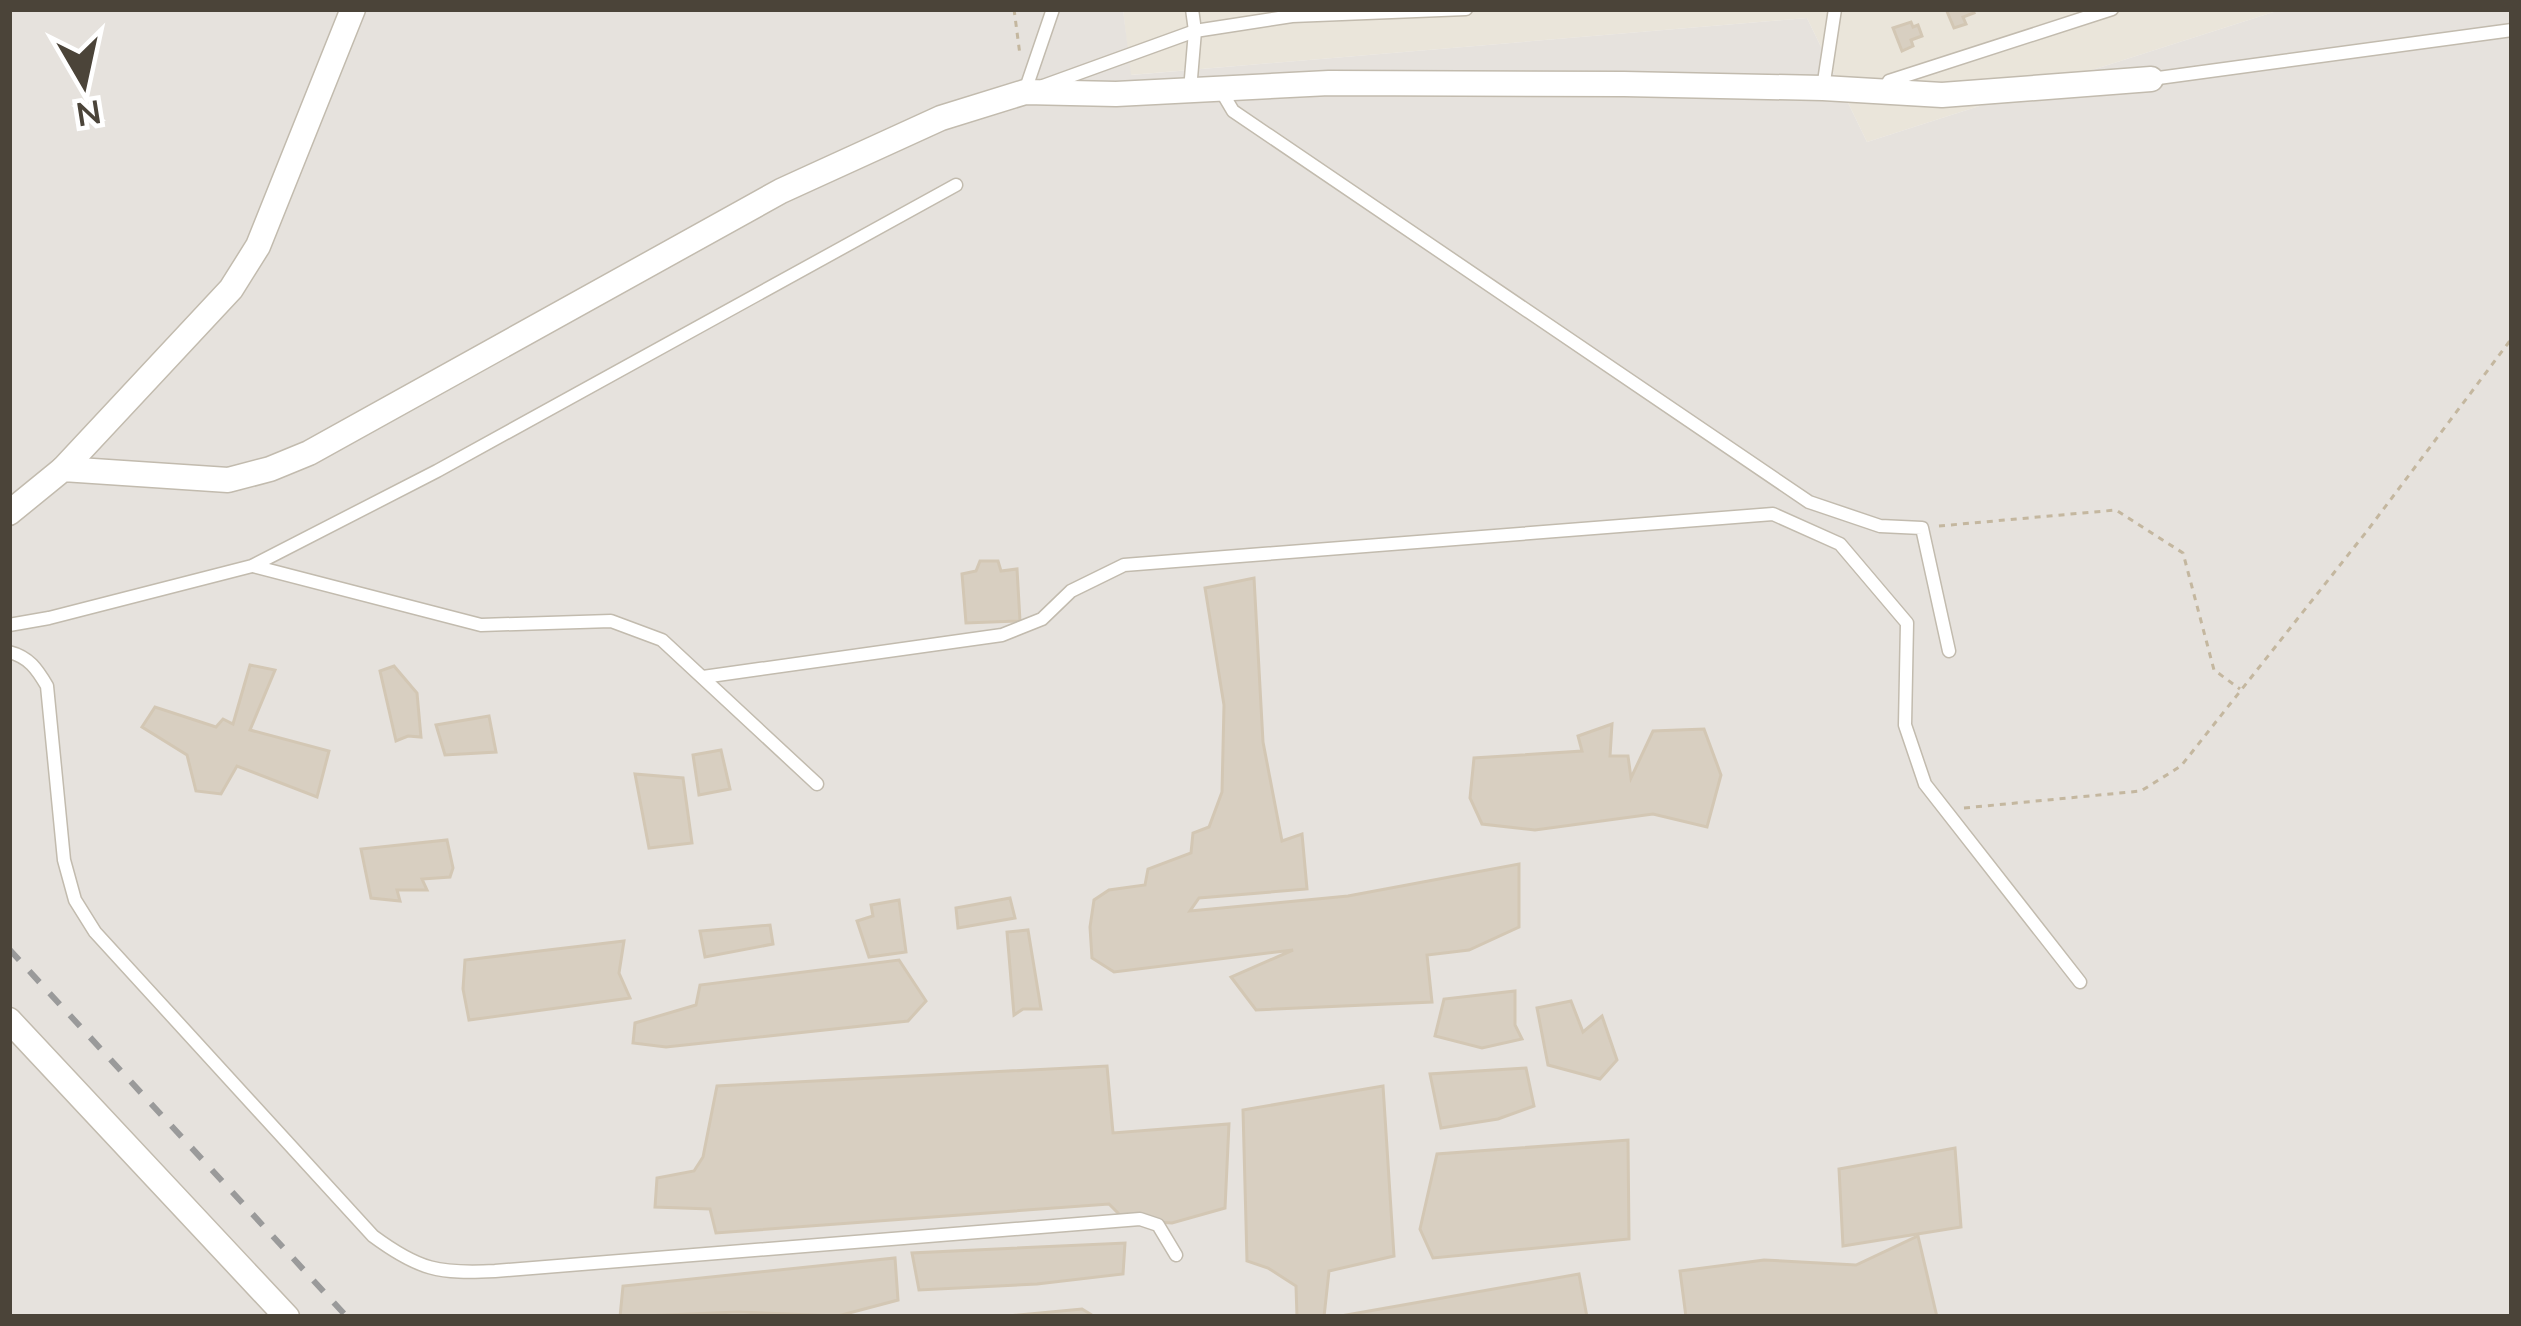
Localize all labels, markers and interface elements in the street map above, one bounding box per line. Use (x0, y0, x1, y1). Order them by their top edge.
north arrow (24, 24, 144, 144)
text: N (73, 88, 104, 136)

